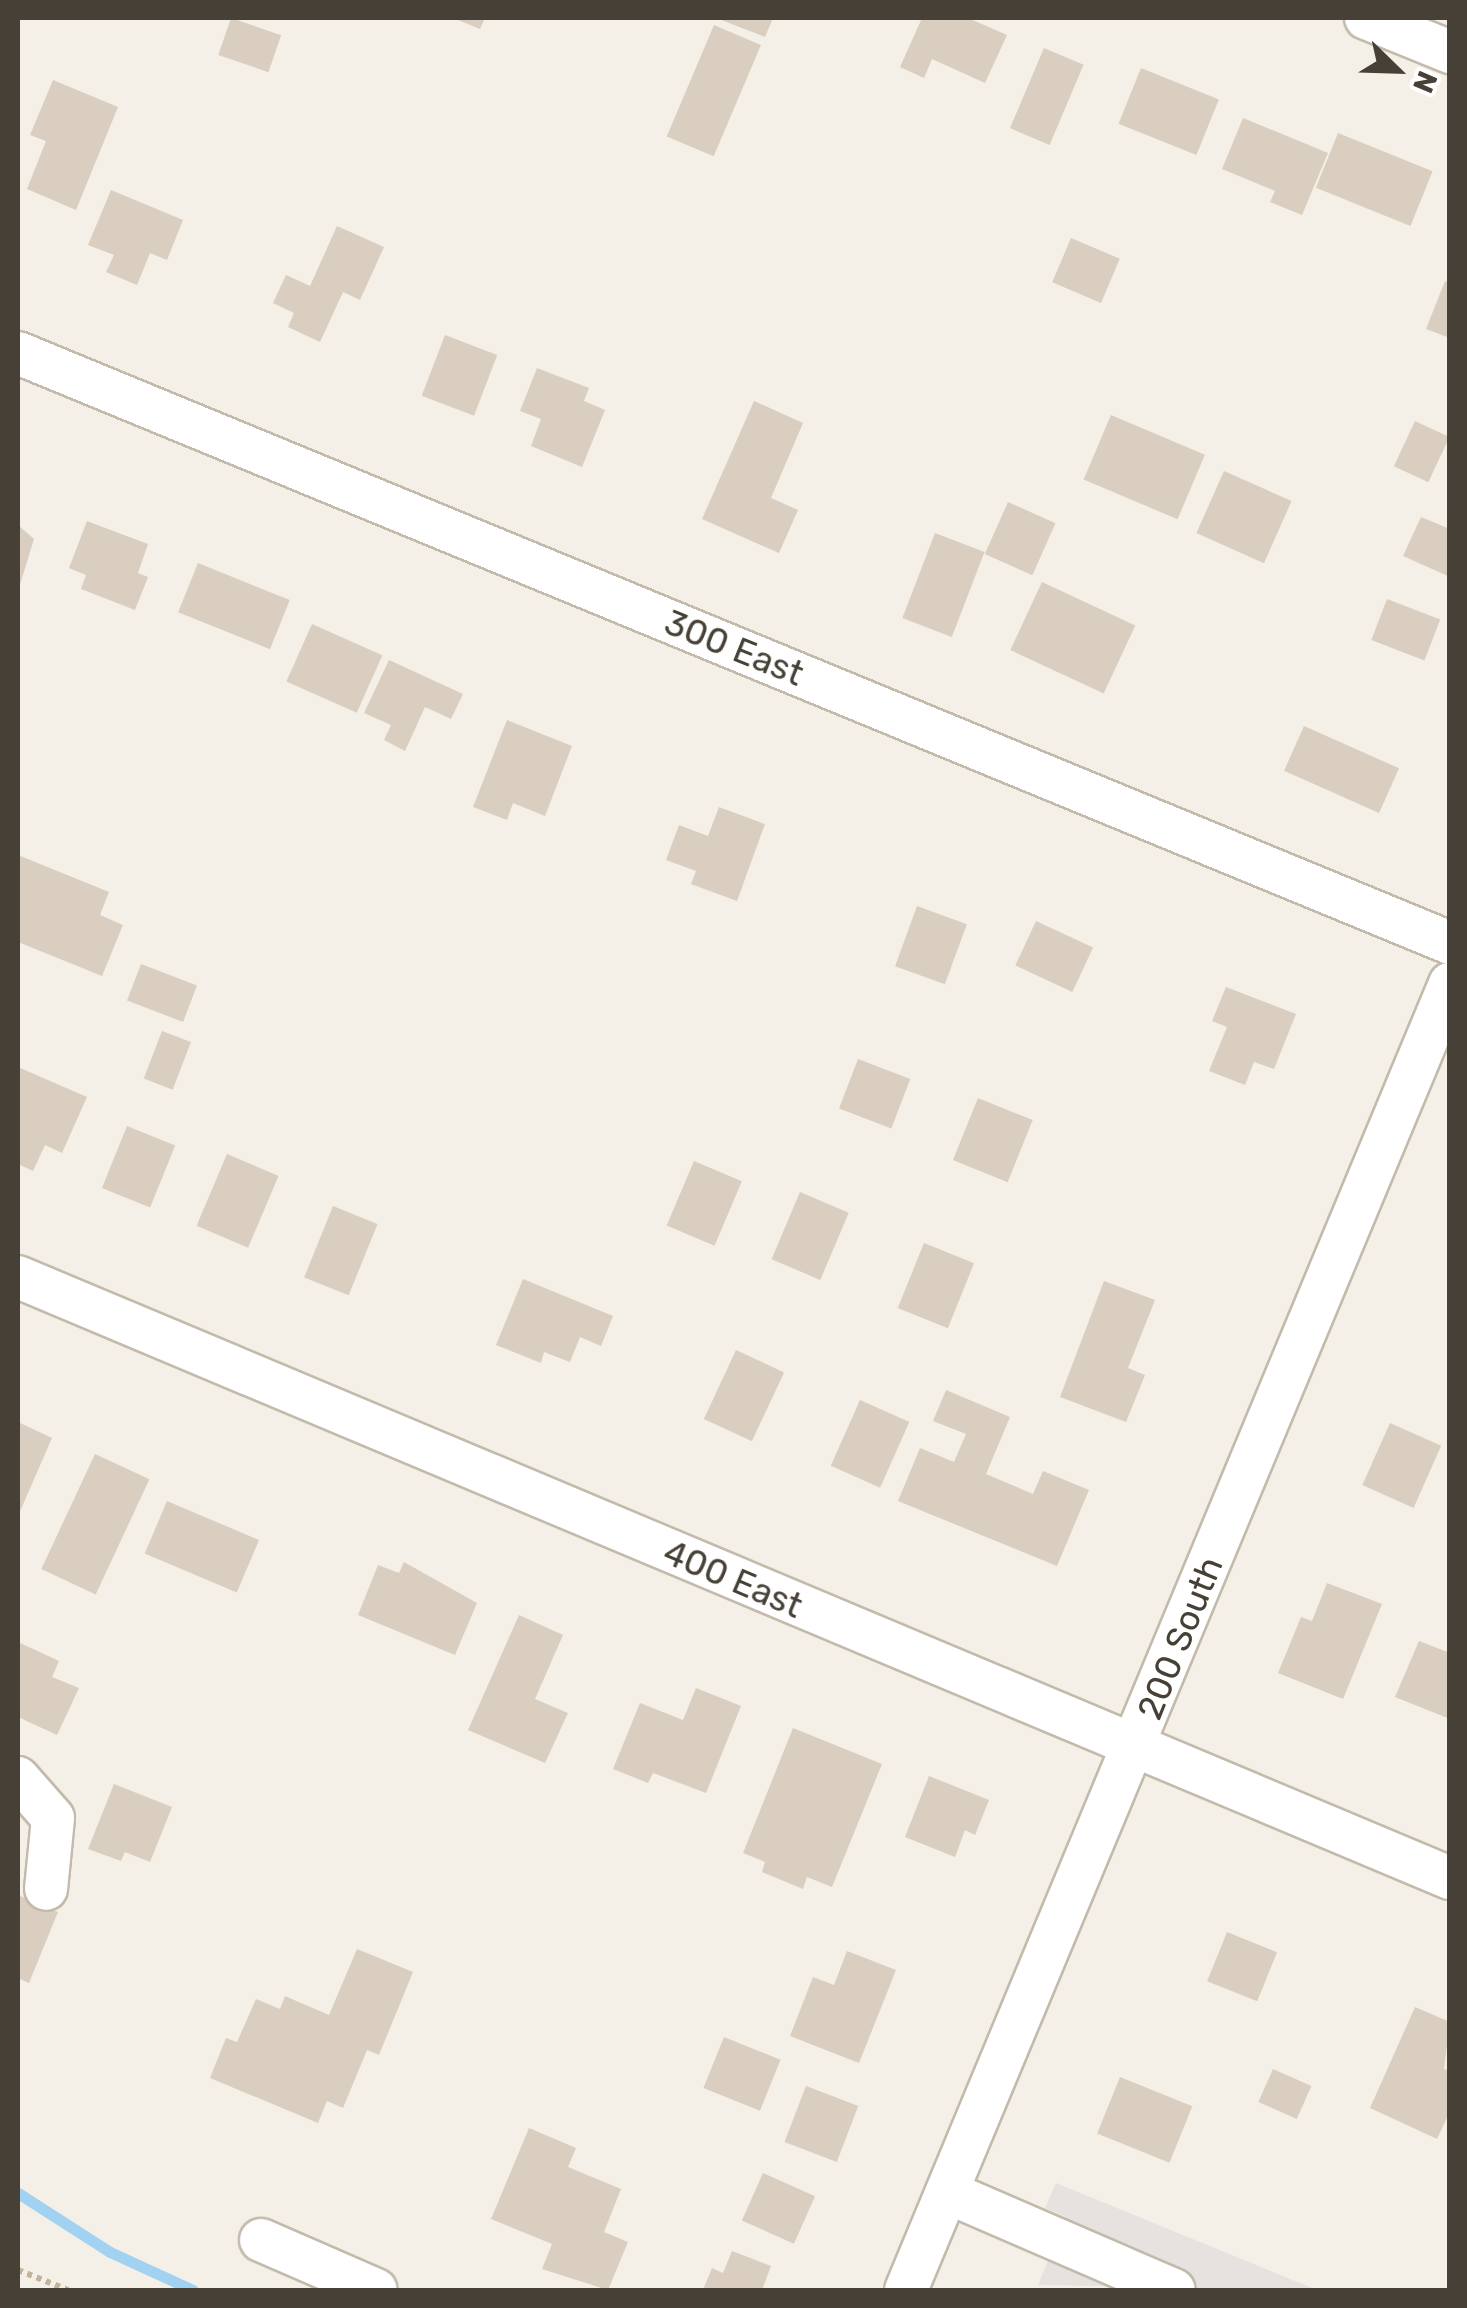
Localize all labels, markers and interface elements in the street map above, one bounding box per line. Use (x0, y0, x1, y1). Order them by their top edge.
north arrow (1347, 20, 1447, 120)
text: N (1406, 66, 1444, 98)
street label: 300 East (658, 601, 810, 695)
street label: 400 East (657, 1531, 809, 1627)
street label: 200 South (1128, 1551, 1232, 1725)

